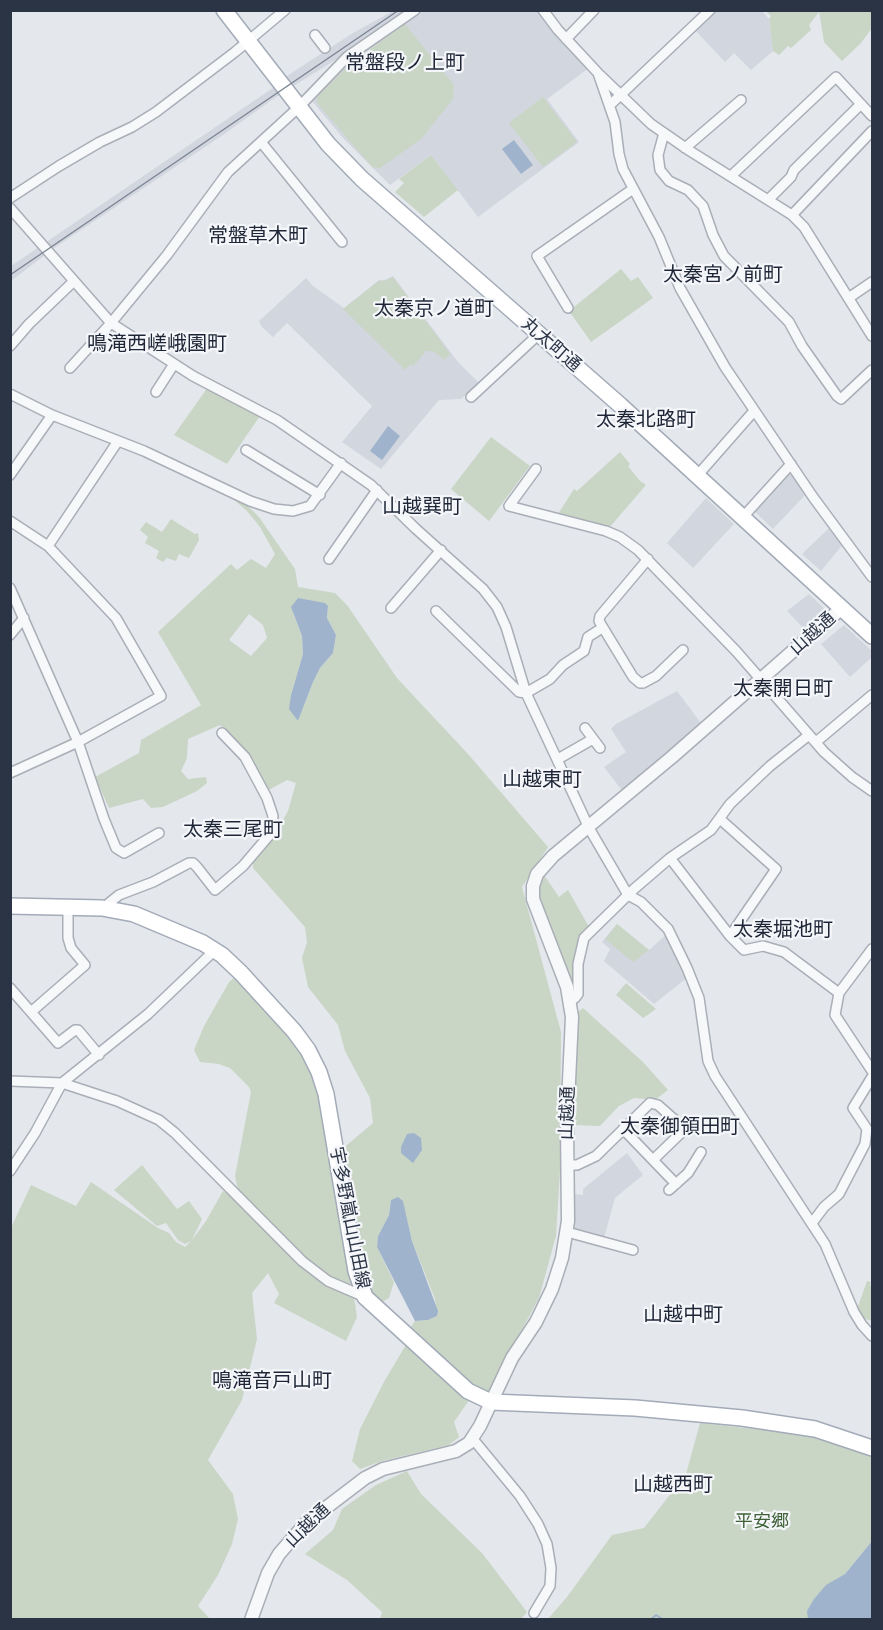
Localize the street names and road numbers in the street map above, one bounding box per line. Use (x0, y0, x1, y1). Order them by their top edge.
street label: 丸太町通 (517, 313, 585, 377)
street label: 山越通 (786, 608, 840, 660)
street label: 山越通 (556, 1086, 580, 1140)
street label: 宇多野嵐山山田線 (325, 1145, 373, 1291)
street label: 山越通 (281, 1499, 335, 1553)

